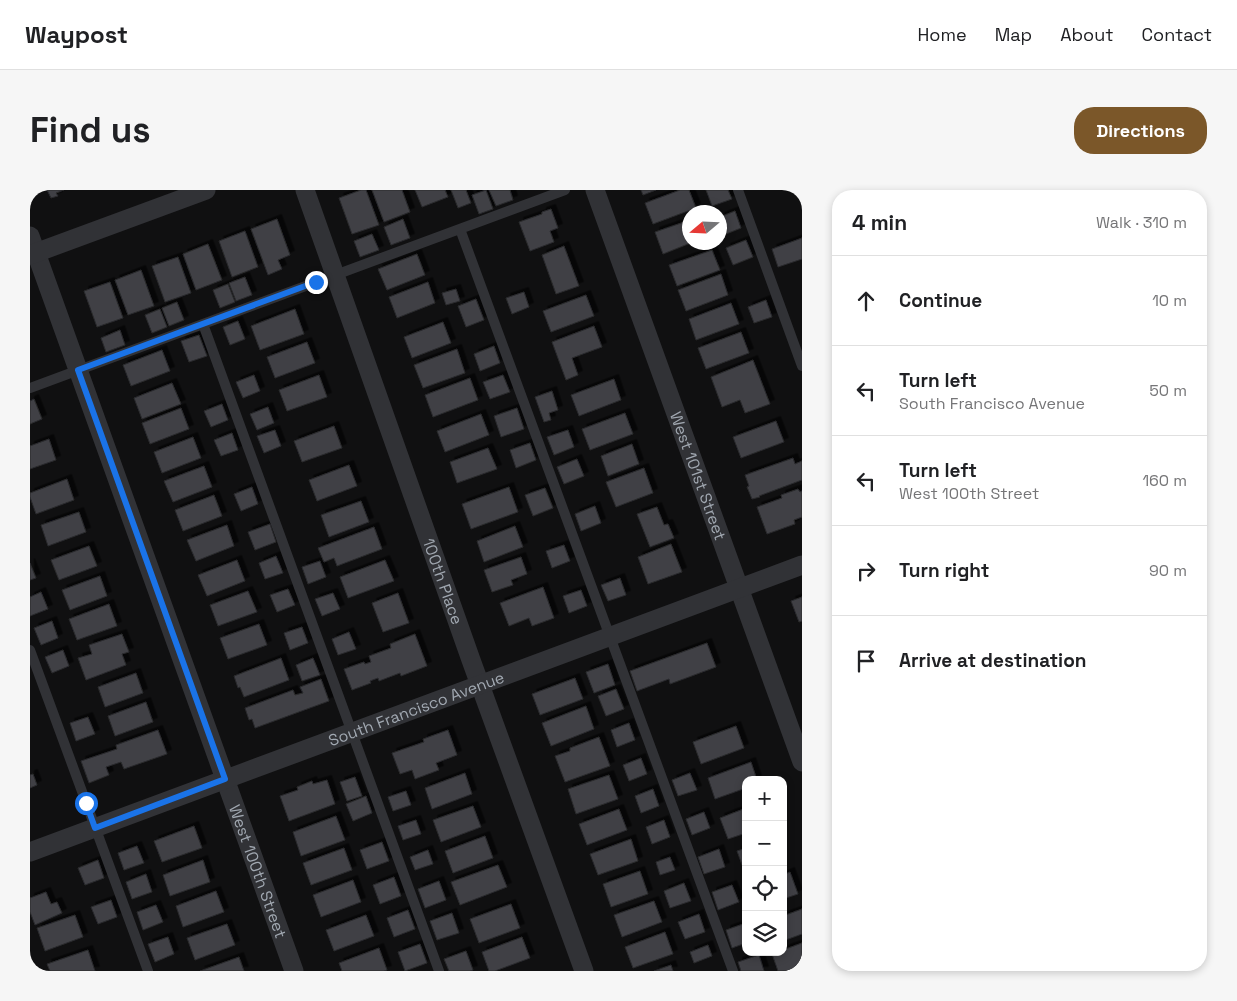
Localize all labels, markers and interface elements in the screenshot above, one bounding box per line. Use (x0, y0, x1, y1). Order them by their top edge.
text: Waypost (25, 19, 128, 50)
text: Home (918, 23, 967, 46)
text: Map (995, 23, 1032, 46)
text: About (1060, 23, 1114, 46)
text: Contact (1142, 23, 1212, 46)
button: Directions (1074, 107, 1207, 154)
text: Find us (30, 108, 151, 152)
north arrow (682, 205, 727, 250)
text: 4 min (852, 209, 907, 236)
text: Walk · 310 m (1096, 212, 1187, 233)
route end (305, 271, 328, 294)
icon: ahead (852, 287, 880, 315)
text: Continue (899, 288, 982, 313)
text: 10 m (1152, 290, 1187, 311)
text: Turn left (899, 368, 977, 393)
icon: left (852, 377, 880, 405)
text: 50 m (1149, 380, 1187, 401)
text: South Francisco Avenue (899, 393, 1085, 414)
street label: West 101st Street (665, 409, 731, 543)
text: Turn left (899, 458, 977, 483)
icon: left (852, 467, 880, 495)
text: 160 m (1142, 470, 1187, 491)
text: West 100th Street (899, 483, 1039, 504)
street label: 100th Place (418, 535, 468, 627)
icon: right (852, 557, 880, 585)
text: Turn right (899, 558, 989, 583)
text: 90 m (1149, 560, 1187, 581)
icon: arrive (852, 647, 880, 675)
text: Arrive at destination (899, 648, 1087, 673)
street label: South Francisco Avenue (325, 667, 507, 751)
map controls (742, 776, 787, 956)
button: + (742, 776, 787, 821)
route start (75, 792, 98, 815)
street label: West 100th Street (224, 802, 291, 941)
button: − (742, 821, 787, 866)
button: locate (742, 866, 787, 911)
button: layers (742, 911, 787, 956)

